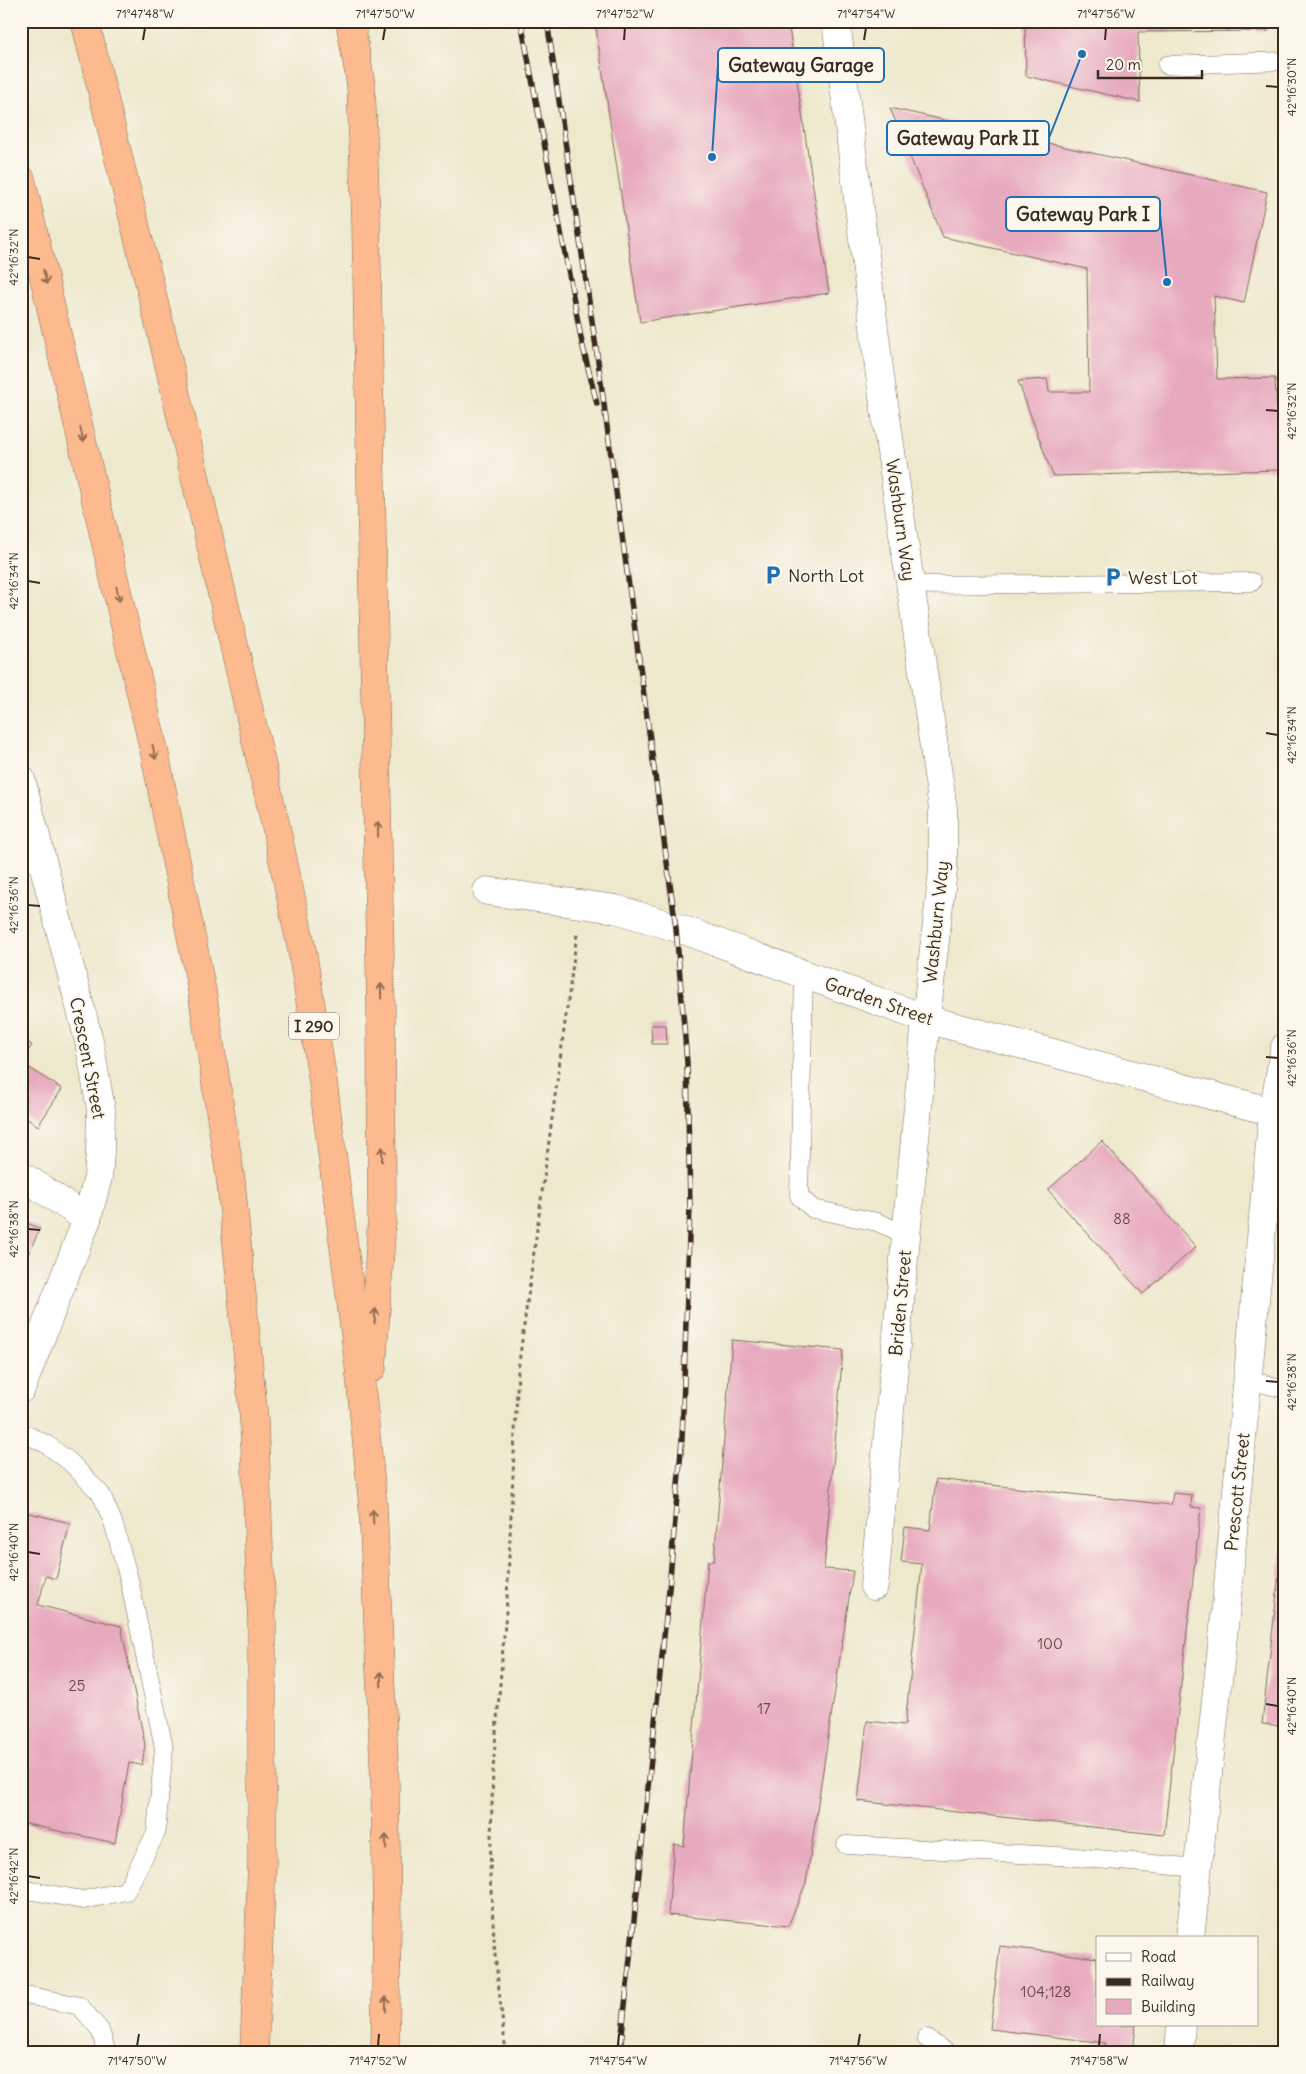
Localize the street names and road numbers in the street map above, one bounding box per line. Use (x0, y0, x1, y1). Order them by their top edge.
street label: Washburn Way (881, 457, 921, 583)
street label: Washburn Way (918, 859, 954, 985)
street label: Garden Street (822, 972, 936, 1030)
street label: Crescent Street (65, 995, 111, 1121)
road number: I 290 (289, 1012, 339, 1040)
street label: Briden Street (884, 1249, 916, 1357)
street label: Prescott Street (1219, 1432, 1255, 1552)

